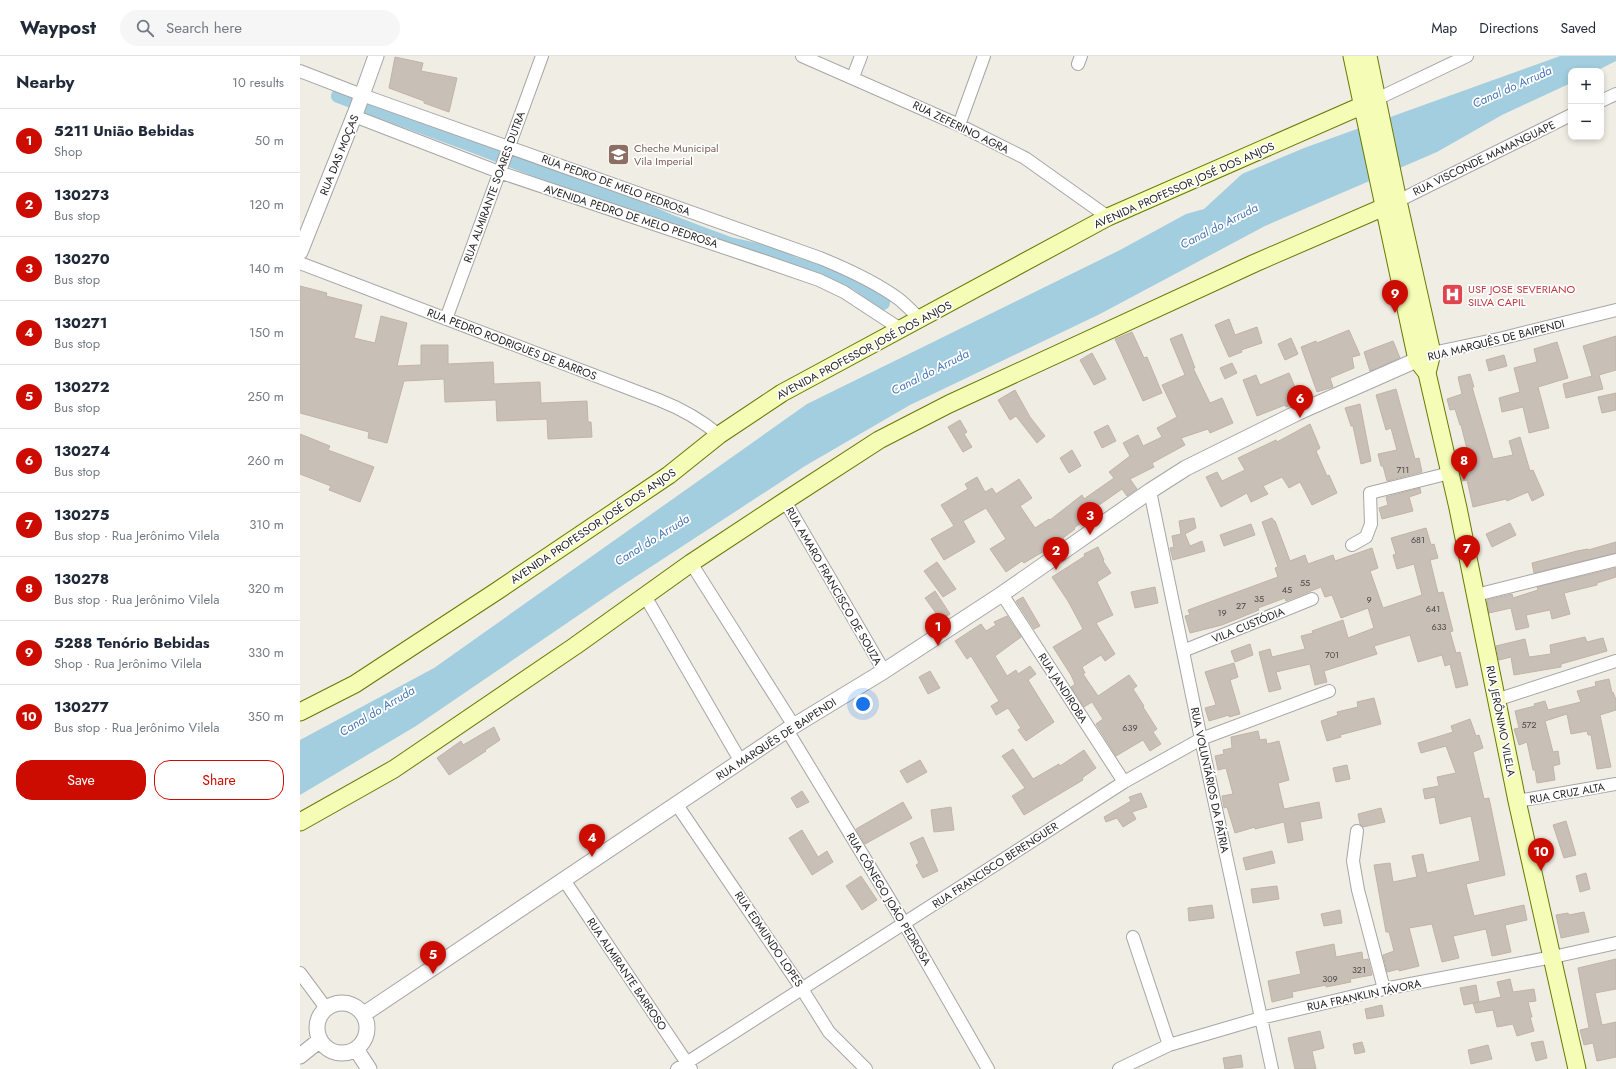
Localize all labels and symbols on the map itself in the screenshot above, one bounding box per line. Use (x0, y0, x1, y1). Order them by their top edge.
water label: Canal do Arruda (1469, 61, 1555, 113)
street label: RUA ZEFERINO AGRA (910, 97, 1013, 158)
street label: RUA ALMIRANTE SOARES DUTRA (459, 108, 529, 265)
street label: RUA DAS MOÇAS (316, 112, 362, 198)
street label: RUA VISCONDE MAMANGUAPE (1410, 116, 1558, 200)
street label: AVENIDA PROFESSOR JOSÉ DOS ANJOS (1091, 138, 1277, 232)
place label: Cheche Municipal Vila Imperial (634, 140, 719, 169)
school or university icon: Cheche Municipal Vila Imperial (605, 141, 631, 167)
street label: RUA PEDRO DE MELO PEDROSA (539, 151, 693, 220)
street label: AVENIDA PEDRO DE MELO PEDROSA (542, 180, 721, 252)
water label: Canal do Arruda (1177, 198, 1261, 253)
pin: 9 (1382, 280, 1408, 313)
place label: USF JOSE SEVERIANO SILVA CAPIL (1468, 281, 1575, 310)
hospital icon: USF JOSE SEVERIANO SILVA CAPIL (1440, 282, 1466, 308)
street label: AVENIDA PROFESSOR JOSÉ DOS ANJOS (774, 297, 954, 403)
street label: RUA PEDRO RODRIGUES DE BARROS (425, 304, 599, 384)
street label: RUA MARQUÊS DE BAIPENDI (1426, 315, 1566, 365)
water label: Canal do Arruda (888, 344, 972, 399)
pin: 6 (1287, 385, 1313, 418)
pin: 8 (1451, 447, 1477, 480)
house number: 711 (1397, 463, 1409, 476)
street label: AVENIDA PROFESSOR JOSÉ DOS ANJOS (507, 464, 679, 588)
pin: 3 (1077, 502, 1103, 535)
street label: RUA AMARO FRANCISCO DE SOUZA (782, 504, 886, 669)
water label: Canal do Arruda (611, 510, 693, 570)
house number: 681 (1411, 533, 1425, 546)
pin: 7 (1454, 535, 1480, 568)
pin: 2 (1043, 537, 1069, 570)
house number: 55 (1300, 576, 1310, 589)
house number: 45 (1282, 583, 1292, 596)
house number: 35 (1254, 592, 1264, 605)
house number: 9 (1366, 593, 1372, 606)
house number: 27 (1236, 599, 1246, 612)
house number: 641 (1426, 602, 1440, 615)
street label: VILA CUSTÓDIA (1209, 603, 1287, 647)
house number: 19 (1217, 606, 1227, 619)
pin: 1 (925, 613, 951, 646)
house number: 633 (1431, 620, 1447, 633)
house number: 701 (1325, 648, 1339, 661)
street label: RUA JANDIROBA (1034, 650, 1092, 727)
street label: RUA JERÔNIMO VILELA (1482, 664, 1520, 779)
water label: Canal do Arruda (336, 681, 419, 741)
street label: RUA MARQUÊS DE BAIPENDI (713, 694, 839, 784)
your location (853, 694, 873, 714)
street label: RUA VOLUNTÁRIOS DA PÁTRIA (1187, 706, 1233, 855)
house number: 572 (1522, 718, 1536, 731)
house number: 639 (1122, 721, 1138, 734)
street label: RUA CRUZ ALTA (1528, 778, 1607, 807)
street label: RUA FRANCISCO BERENGUER (929, 818, 1062, 912)
pin: 4 (579, 824, 605, 857)
street label: RUA CÔNEGO JOÃO PEDROSA (843, 830, 936, 969)
pin: 10 (1528, 838, 1554, 871)
street label: RUA EDMUNDO LOPES (731, 888, 807, 990)
street label: RUA ALMIRANTE BARROSO (583, 914, 671, 1034)
pin: 5 (420, 941, 446, 974)
house number: 321 (1352, 963, 1366, 976)
house number: 309 (1322, 972, 1338, 985)
street label: RUA FRANKLIN TÁVORA (1306, 975, 1423, 1015)

